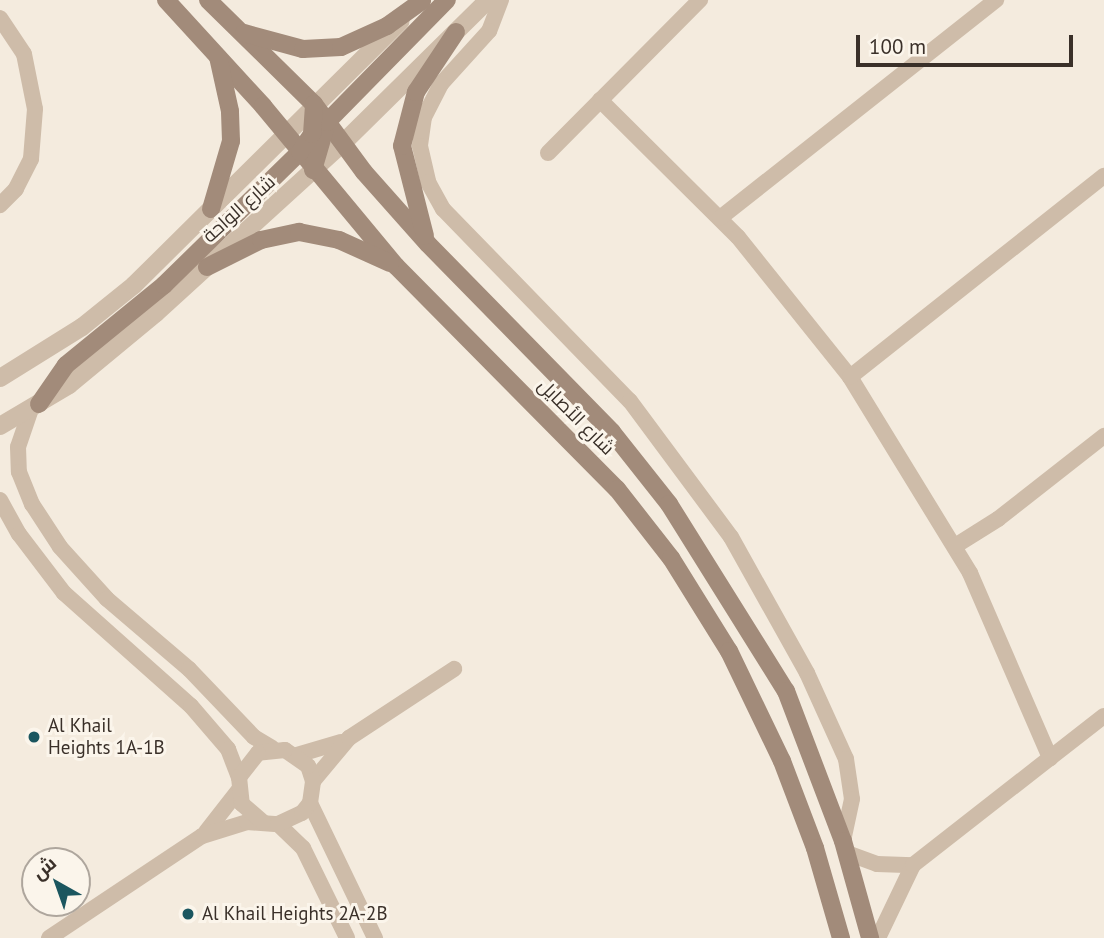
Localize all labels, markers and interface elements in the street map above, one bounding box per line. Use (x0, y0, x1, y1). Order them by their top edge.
scale bar (859, 21, 1076, 65)
text: 100 m (869, 33, 926, 60)
street label: شارع الواحة (198, 170, 280, 248)
street label: شارع الأصايل (533, 374, 619, 460)
place label: Al Khail Heights 1A-1B (48, 715, 165, 759)
marker: Al Khail Heights 1A-1B (26, 729, 42, 745)
north arrow (21, 847, 91, 917)
text: ش (27, 850, 61, 884)
place label: Al Khail Heights 2A-2B (202, 903, 387, 925)
marker: Al Khail Heights 2A-2B (180, 906, 196, 922)

